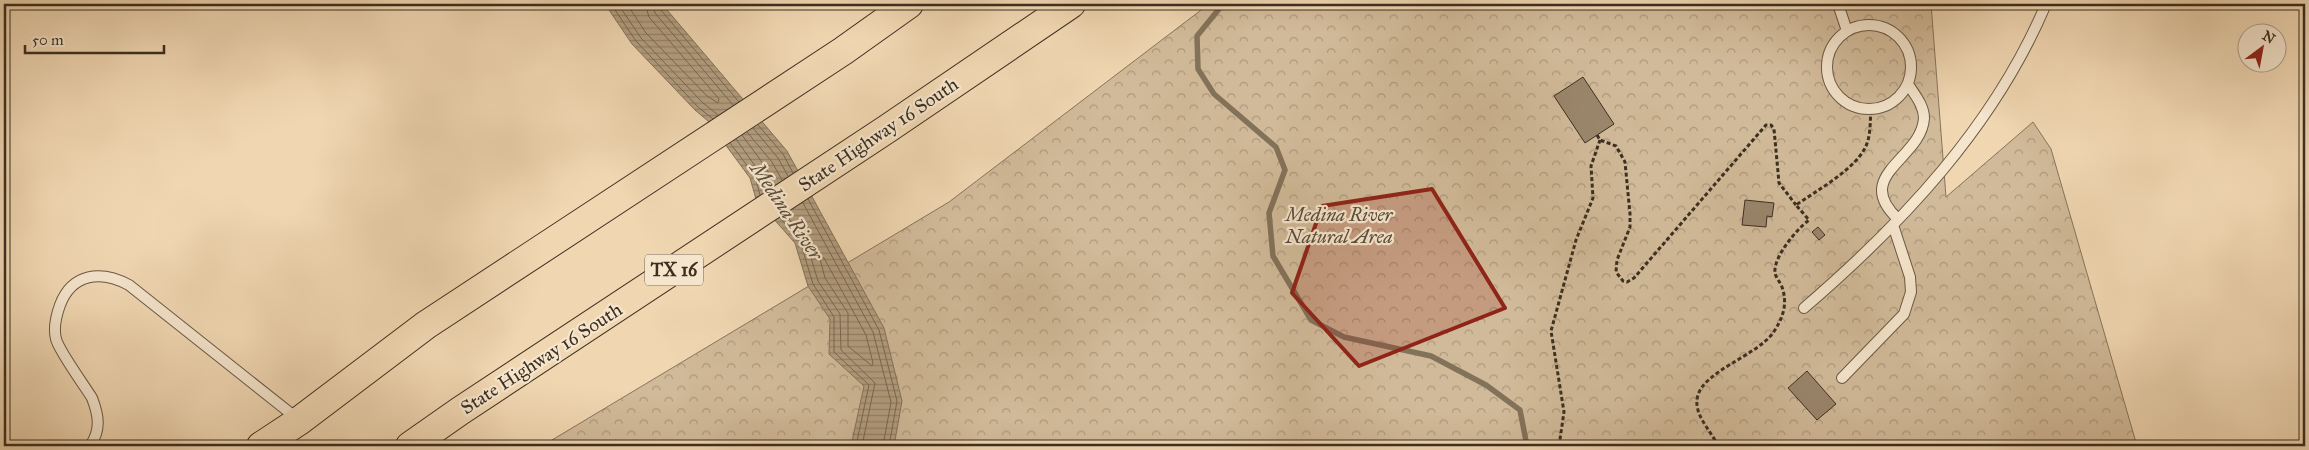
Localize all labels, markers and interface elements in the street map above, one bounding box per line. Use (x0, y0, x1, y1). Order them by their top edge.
scale bar (25, 22, 164, 54)
north arrow (2236, 22, 2286, 72)
text: N (2259, 27, 2278, 48)
text: 50 m (32, 31, 64, 49)
street label: State Highway 16 South (794, 72, 963, 197)
water label: Medina River (744, 156, 829, 266)
park label: Medina River Natural Area (1283, 203, 1394, 248)
road number: TX 16 (645, 254, 703, 286)
street label: State Highway 16 South (456, 297, 627, 420)

